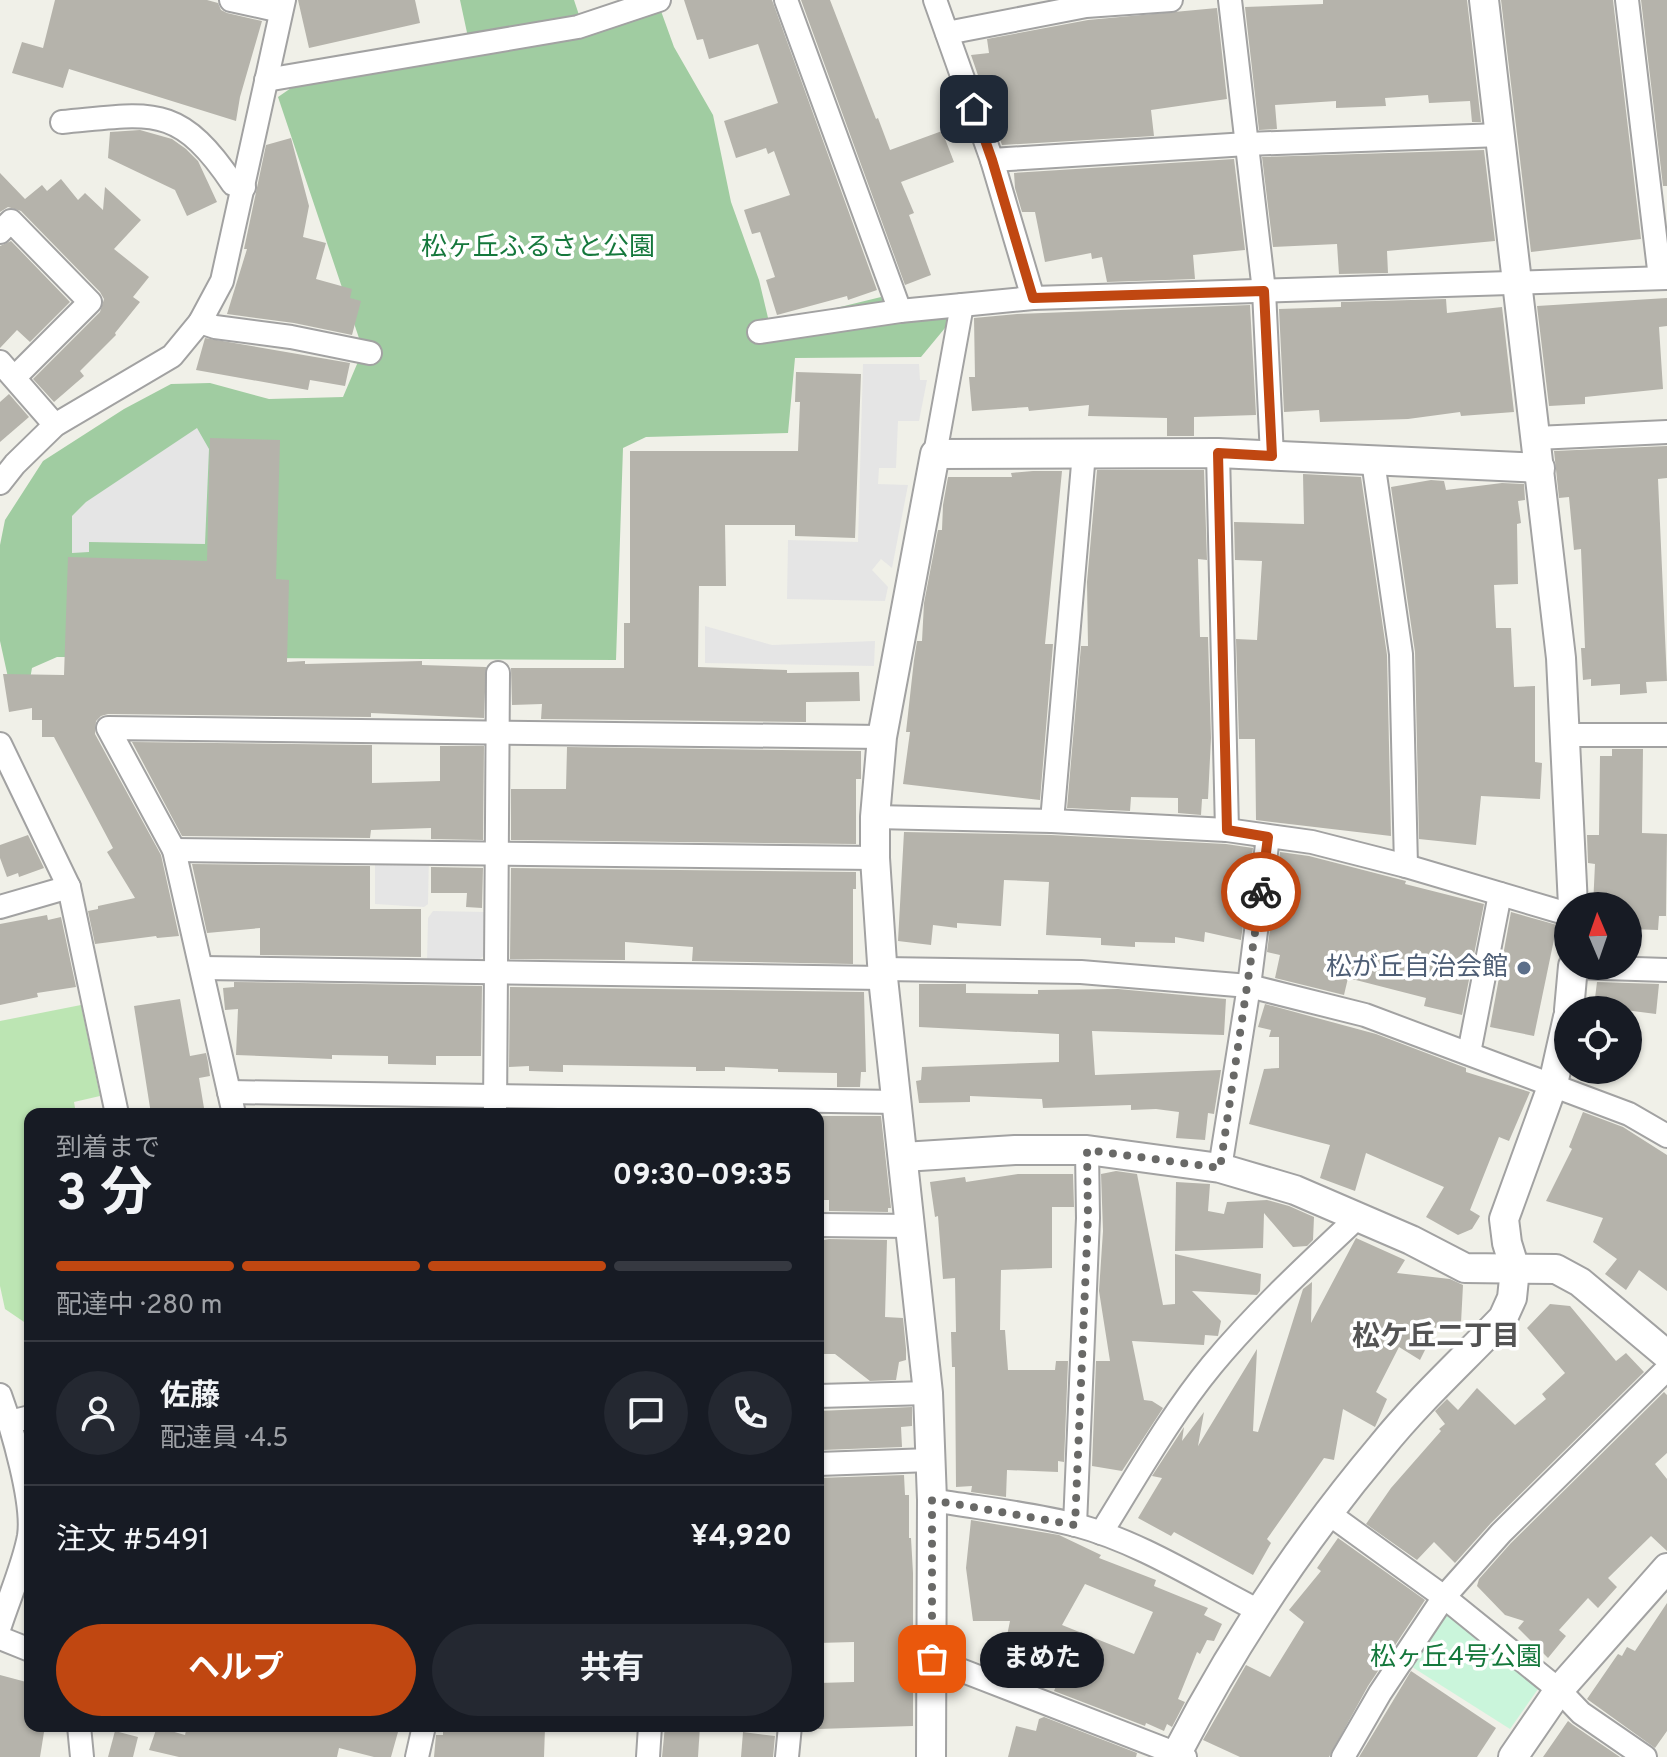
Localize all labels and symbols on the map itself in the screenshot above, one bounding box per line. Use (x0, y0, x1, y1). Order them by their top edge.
pin (940, 75, 1008, 143)
park label: 松ヶ丘ふるさと公園 (421, 232, 655, 265)
courier (1221, 852, 1301, 932)
north arrow (1554, 892, 1642, 980)
place label: 松が丘自治会館 (1326, 952, 1508, 985)
marker: 松が丘自治会館 (1515, 959, 1533, 977)
district label: 松ケ丘二丁目 (1352, 1320, 1520, 1356)
pin (898, 1625, 966, 1693)
callout: まめた (980, 1631, 1104, 1687)
park label: 松ヶ丘4号公園 (1370, 1642, 1542, 1675)

